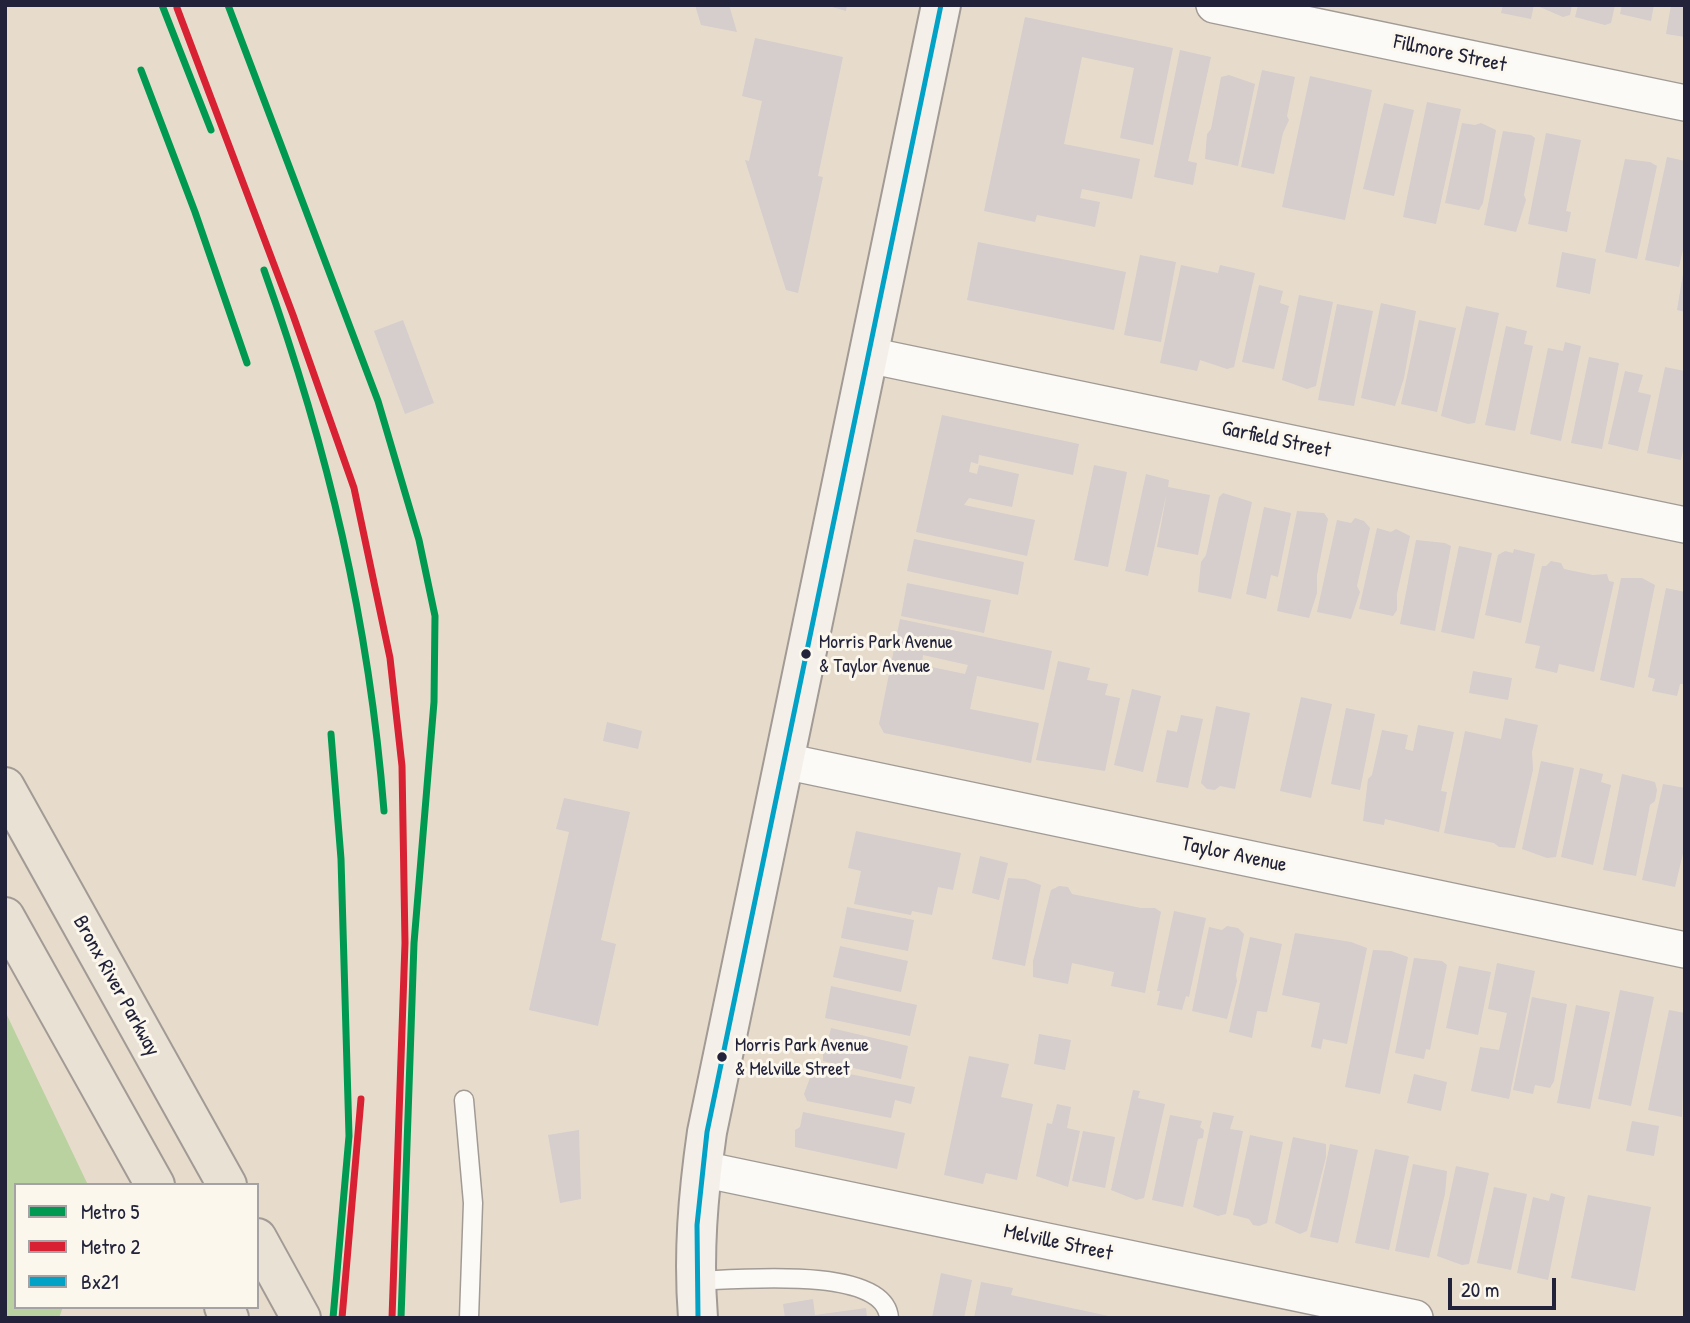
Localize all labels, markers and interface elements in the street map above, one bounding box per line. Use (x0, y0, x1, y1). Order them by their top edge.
street label: Fillmore Street (1391, 30, 1509, 78)
street label: Garfield Street (1219, 416, 1333, 464)
place label: Morris Park Avenue & Taylor Avenue (819, 632, 953, 676)
marker: Morris Park Avenue & Taylor Avenue (799, 647, 813, 661)
street label: Taylor Avenue (1179, 832, 1289, 878)
street label: Bronx River Parkway (67, 911, 165, 1061)
place label: Morris Park Avenue & Melville Street (735, 1035, 869, 1079)
marker: Morris Park Avenue & Melville Street (715, 1050, 729, 1064)
legend (14, 1183, 259, 1309)
text: Metro 5 (81, 1197, 139, 1226)
street label: Melville Street (1001, 1219, 1115, 1267)
text: Metro 2 (81, 1232, 140, 1261)
scale bar (1452, 1264, 1560, 1308)
text: Bx21 (81, 1267, 119, 1296)
text: 20 m (1461, 1275, 1499, 1304)

